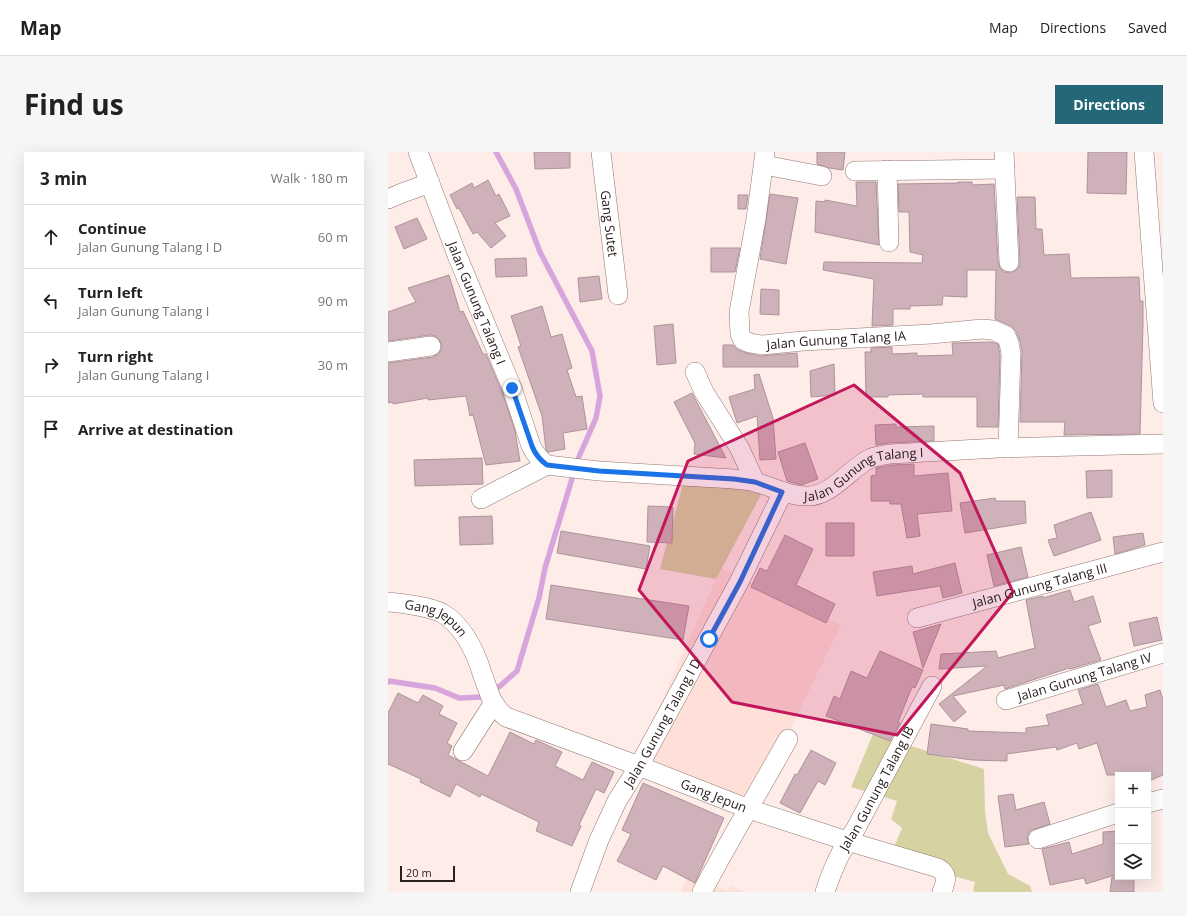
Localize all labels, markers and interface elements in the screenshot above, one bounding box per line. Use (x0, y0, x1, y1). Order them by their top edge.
text: Map (20, 15, 61, 41)
text: Map (989, 18, 1018, 37)
text: Directions (1040, 18, 1106, 37)
text: Saved (1128, 18, 1167, 37)
text: Find us (24, 85, 124, 123)
button: Directions (1055, 85, 1163, 124)
text: 3 min (40, 167, 87, 190)
text: Walk · 180 m (271, 169, 348, 187)
street label: Gang Sutet (597, 189, 622, 258)
text: Continue (78, 218, 146, 238)
icon: ahead (40, 226, 62, 248)
text: 60 m (318, 228, 348, 246)
street label: Jalan Gunung Talang I (443, 237, 510, 367)
text: Jalan Gunung Talang I D (78, 238, 222, 256)
text: Turn left (78, 282, 143, 302)
icon: left (40, 290, 62, 312)
text: 90 m (318, 292, 348, 310)
text: Jalan Gunung Talang I (78, 302, 209, 320)
street label: Jalan Gunung Talang IA (764, 326, 907, 354)
text: Turn right (78, 346, 153, 366)
icon: right (40, 354, 62, 376)
text: 30 m (318, 356, 348, 374)
text: Jalan Gunung Talang I (78, 366, 209, 384)
route end (503, 379, 521, 397)
icon: arrive (40, 418, 62, 440)
text: Arrive at destination (78, 419, 233, 439)
street label: Jalan Gunung Talang I (802, 443, 924, 505)
street label: Jalan Gunung Talang III (968, 558, 1109, 612)
street label: Gang Jepun (403, 595, 472, 640)
route start (700, 630, 718, 648)
street label: Jalan Gunung Talang IV (1013, 648, 1154, 706)
street label: Jalan Gunung Talang I D (618, 655, 705, 792)
street label: Jalan Gunung Talang IB (834, 723, 918, 856)
map controls (1115, 772, 1151, 880)
button: + (1115, 772, 1151, 808)
street label: Gang Jepun (678, 774, 750, 816)
button: − (1115, 808, 1151, 844)
button: layers (1115, 844, 1151, 880)
scale bar (400, 864, 455, 883)
text: 20 m (406, 865, 432, 880)

